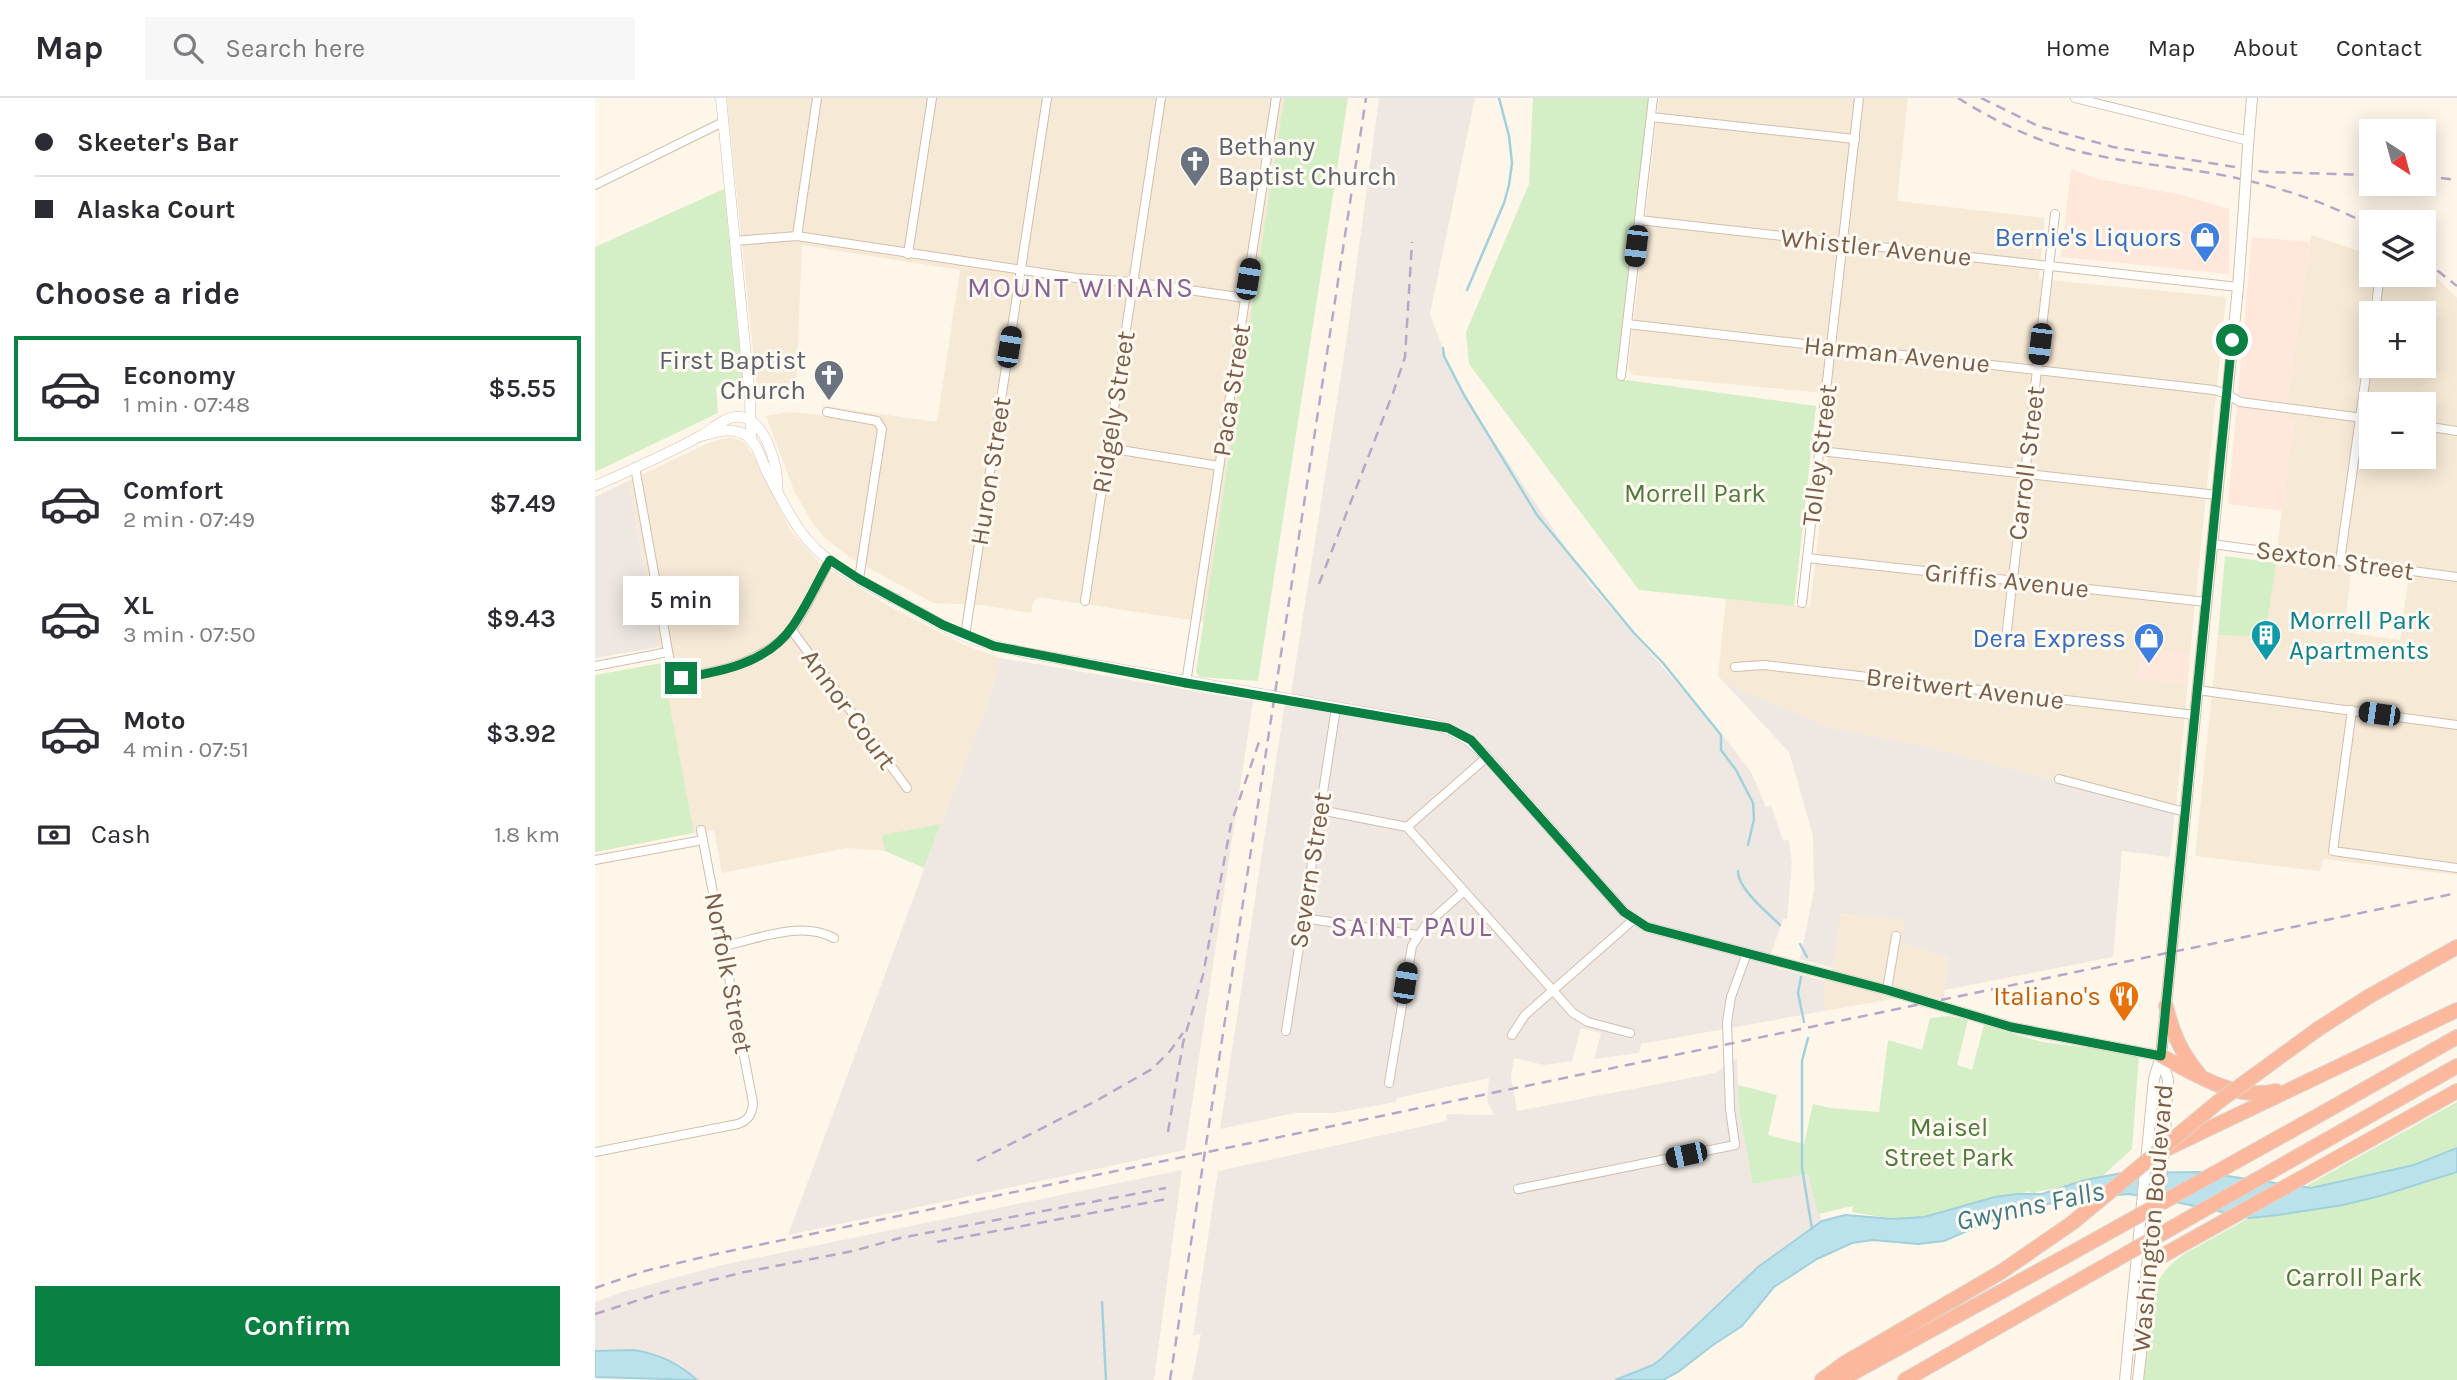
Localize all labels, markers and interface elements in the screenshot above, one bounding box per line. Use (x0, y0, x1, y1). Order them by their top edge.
search box (145, 17, 635, 80)
text: Map (35, 29, 103, 67)
icon: search (169, 29, 207, 67)
text: Search here (225, 33, 365, 64)
text: Home (2046, 34, 2110, 62)
text: Map (2148, 34, 2195, 62)
text: About (2233, 34, 2298, 62)
text: Contact (2336, 34, 2422, 62)
north arrow (2359, 119, 2436, 196)
map controls (2359, 119, 2436, 469)
text: Skeeter's Bar (77, 127, 238, 158)
place label: Bethany Baptist Church (1218, 131, 1397, 192)
church icon: Bethany Baptist Church (1178, 144, 1212, 188)
text: Alaska Court (77, 194, 235, 225)
button: layers (2359, 210, 2436, 287)
shop icon: Bernie's Liquors (2188, 220, 2222, 264)
street label: Whistler Avenue (1779, 222, 1973, 273)
place label: Bernie's Liquors (1995, 222, 2182, 253)
car (1624, 224, 1649, 268)
car (1235, 257, 1262, 301)
district label: MOUNT WINANS (967, 271, 1195, 304)
text: Choose a ride (35, 275, 240, 312)
button: + (2359, 301, 2436, 378)
street label: Paca Street (1206, 321, 1257, 459)
car (2028, 322, 2053, 366)
route start (2216, 324, 2248, 356)
car (996, 325, 1023, 369)
street label: Ridgely Street (1085, 328, 1142, 496)
street label: Harman Avenue (1802, 329, 1992, 380)
place label: First Baptist Church (659, 345, 806, 406)
icon: car (39, 357, 102, 420)
church icon: First Baptist Church (812, 358, 846, 402)
text: Economy (123, 360, 235, 391)
text: $5.55 (488, 373, 556, 404)
street label: Tolley Street (1795, 382, 1844, 528)
street label: Carroll Street (2002, 384, 2051, 542)
text: 1 min · 07:48 (123, 391, 250, 418)
button: − (2359, 392, 2436, 469)
street label: Huron Street (963, 394, 1018, 548)
icon: car (39, 472, 102, 535)
text: Comfort (123, 475, 224, 506)
park label: Morrell Park (1624, 478, 1766, 509)
text: $7.49 (490, 488, 556, 519)
text: 2 min · 07:49 (123, 506, 255, 533)
street label: Sexton Street (2254, 534, 2416, 587)
street label: Griffis Avenue (1923, 556, 2091, 605)
callout: 5 min (623, 576, 739, 626)
icon: car (39, 587, 102, 650)
text: 5 min (650, 587, 712, 614)
text: XL (123, 590, 154, 621)
text: $9.43 (486, 603, 556, 634)
place label: Morrell Park Apartments (2289, 605, 2431, 666)
building icon: Morrell Park Apartments (2249, 618, 2283, 662)
text: 3 min · 07:50 (123, 621, 256, 648)
shop icon: Dera Express (2132, 621, 2166, 665)
place label: Dera Express (1972, 623, 2126, 654)
street label: Annor Court (795, 643, 903, 776)
street label: Breitwert Avenue (1864, 661, 2066, 716)
route end (665, 662, 697, 694)
car (2357, 701, 2402, 727)
icon: car (39, 702, 102, 765)
text: Moto (123, 705, 185, 736)
text: $3.92 (486, 718, 556, 749)
text: 4 min · 07:51 (123, 736, 249, 763)
street label: Severn Street (1283, 789, 1338, 951)
icon: cash (35, 816, 73, 854)
text: Cash (91, 819, 151, 850)
text: 1.8 km (494, 821, 560, 848)
street label: Norfolk Street (698, 890, 759, 1057)
district label: SAINT PAUL (1331, 910, 1493, 943)
car (1392, 961, 1419, 1005)
restaurant icon: Italiano's (2107, 979, 2141, 1023)
place label: Italiano's (1993, 981, 2101, 1012)
street label: Washington Boulevard (2125, 1083, 2180, 1353)
park label: Maisel Street Park (1884, 1112, 2014, 1173)
car (1664, 1140, 1709, 1170)
water label: Gwynns Falls (1953, 1174, 2107, 1237)
park label: Carroll Park (2286, 1262, 2422, 1293)
button: Confirm (35, 1286, 560, 1366)

